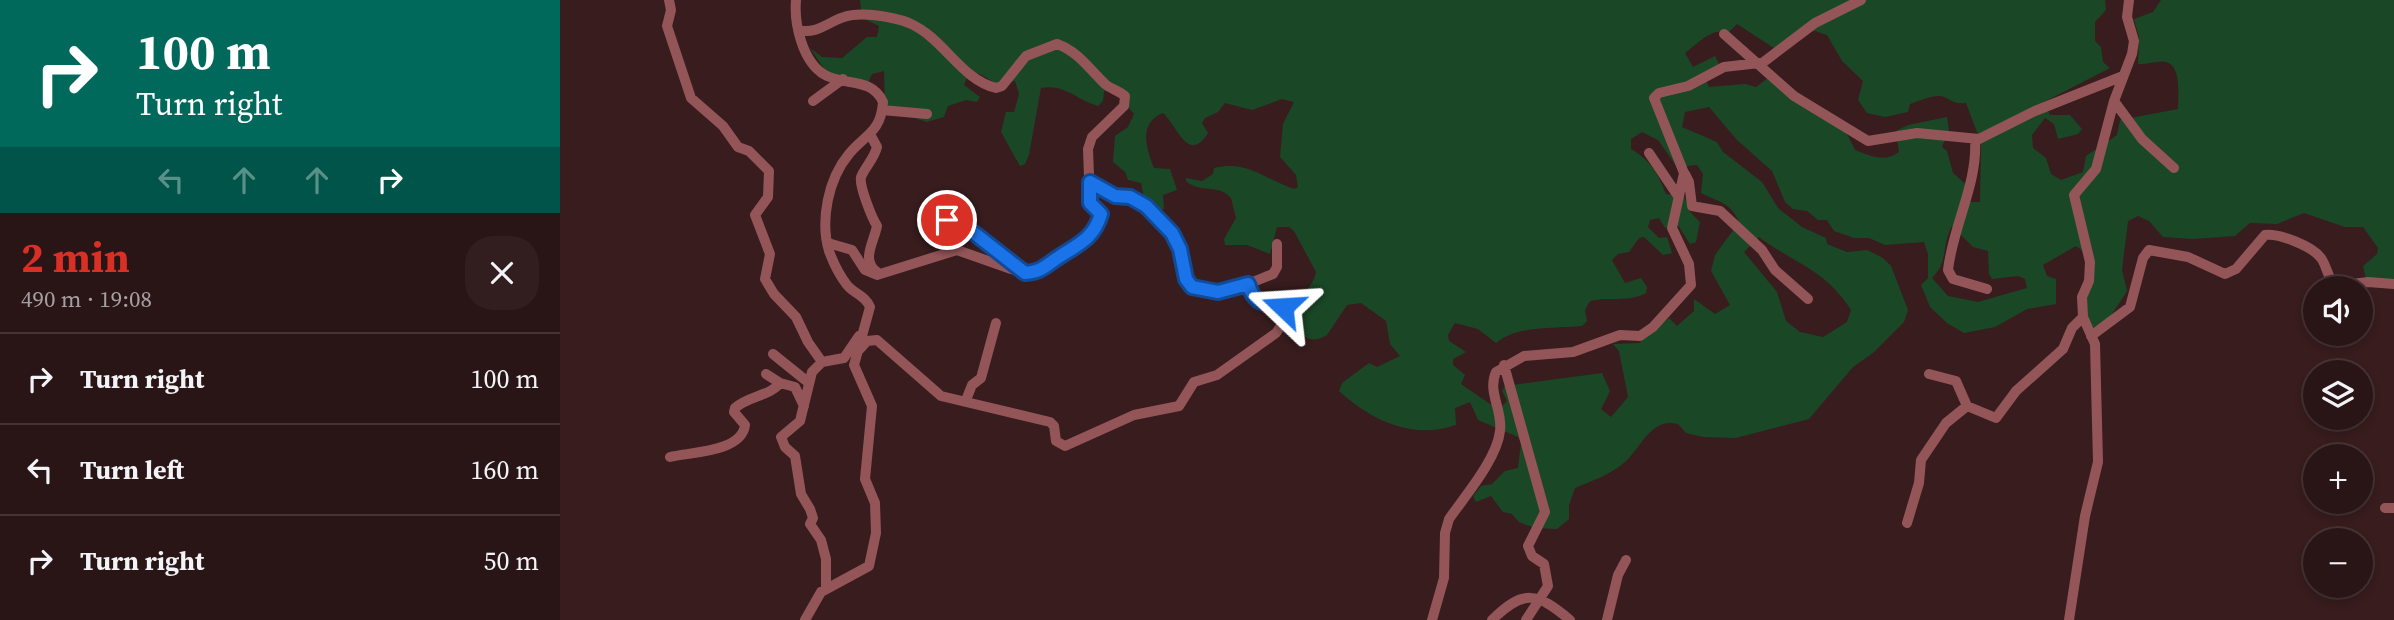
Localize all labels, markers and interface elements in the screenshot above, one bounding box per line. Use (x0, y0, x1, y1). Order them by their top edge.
text: 100 m (136, 18, 271, 85)
icon: right (21, 28, 112, 119)
text: Turn right (136, 82, 282, 126)
icon: left (152, 161, 190, 199)
icon: ahead (225, 161, 263, 199)
icon: ahead (298, 161, 336, 199)
icon: right (371, 161, 409, 199)
pin (917, 190, 977, 250)
icon: arrive (928, 201, 966, 239)
text: 2 min (21, 228, 130, 286)
button: close (465, 236, 539, 310)
position arrow (1246, 270, 1320, 344)
map controls (2303, 276, 2373, 598)
button: sound (2303, 276, 2373, 346)
text: 490 m · 19:08 (21, 283, 152, 315)
icon: right (21, 360, 59, 398)
button: layers (2303, 360, 2373, 430)
text: Turn right (80, 361, 204, 397)
text: 100 m (471, 361, 539, 397)
button: + (2303, 444, 2373, 514)
icon: left (21, 451, 59, 489)
text: Turn left (80, 452, 184, 488)
text: 160 m (471, 452, 539, 488)
button: − (2303, 528, 2373, 598)
icon: right (21, 542, 59, 580)
text: Turn right (80, 543, 204, 579)
text: 50 m (484, 543, 539, 579)

